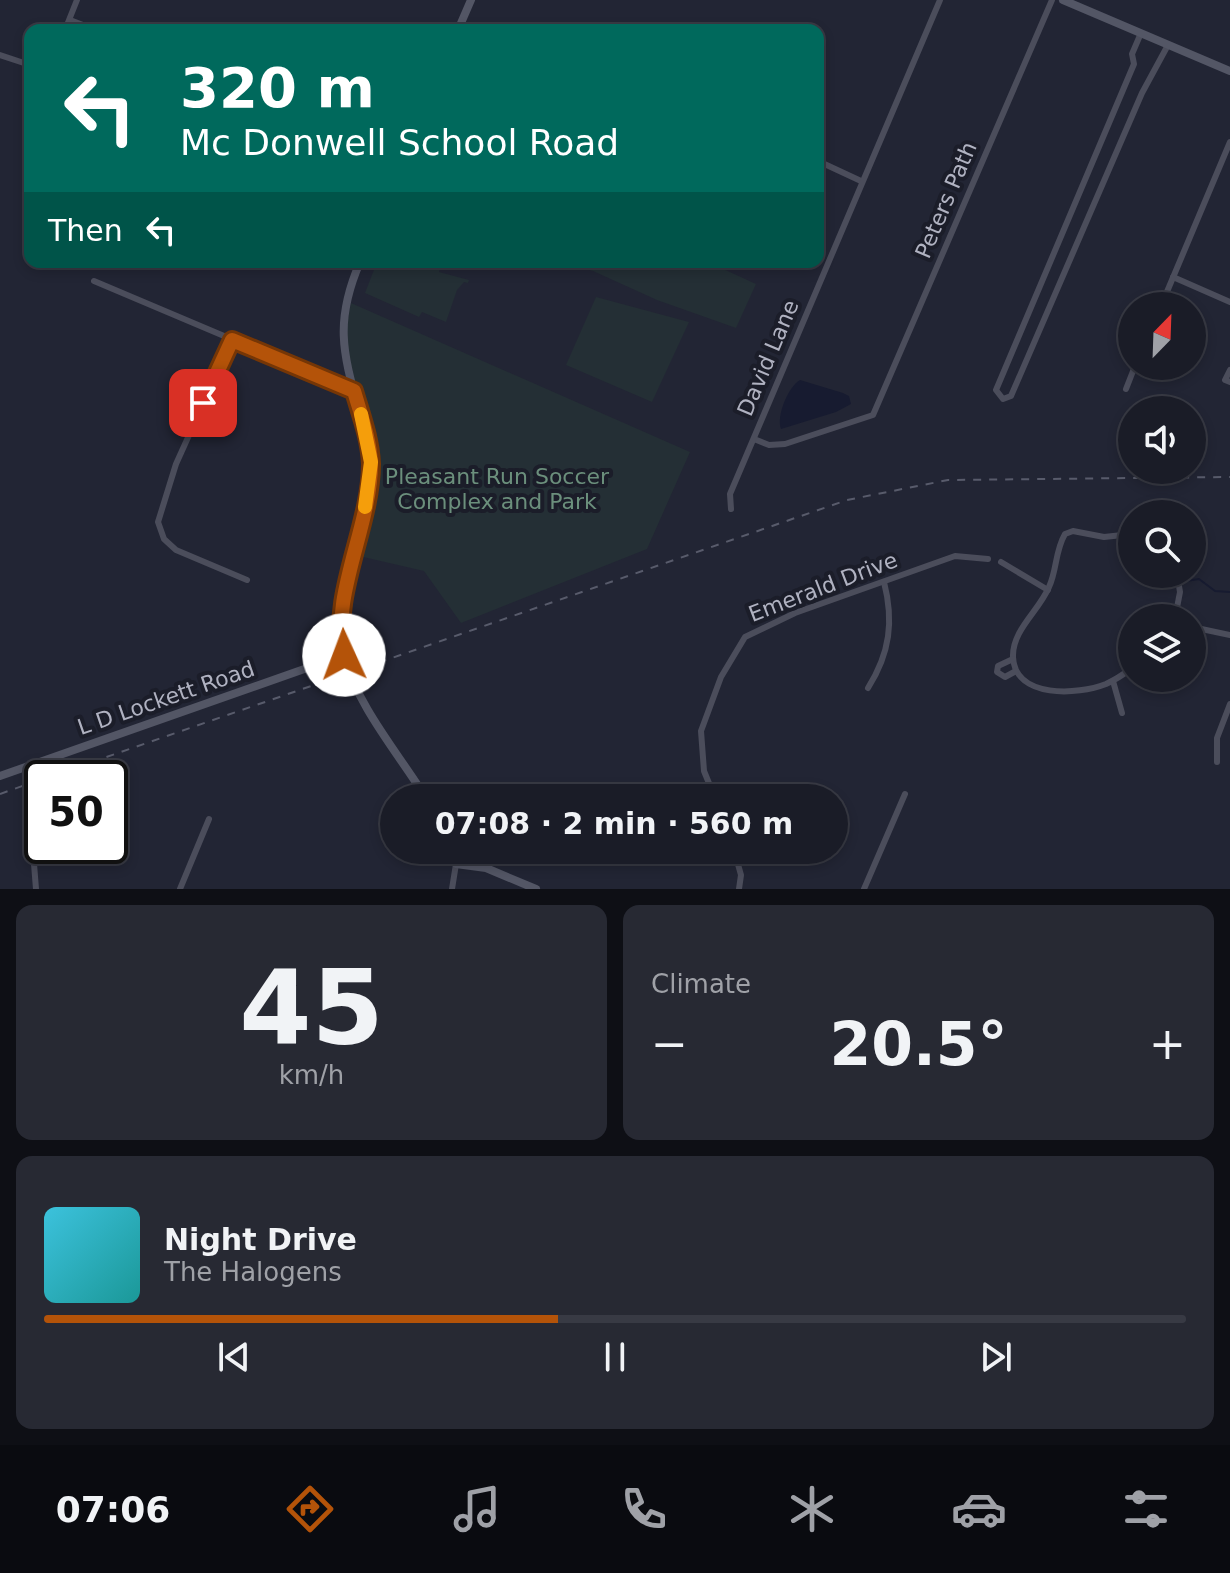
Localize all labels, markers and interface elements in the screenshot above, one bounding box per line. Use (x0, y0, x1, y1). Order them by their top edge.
text: 320 m (180, 55, 375, 120)
icon: left (48, 56, 152, 160)
text: Mc Donwell School Road (180, 122, 619, 163)
street label: Peters Path (910, 138, 982, 262)
icon: left (139, 208, 183, 252)
text: Then (48, 213, 123, 248)
north arrow (1118, 292, 1206, 380)
map controls (1118, 292, 1206, 692)
street label: David Lane (732, 296, 804, 420)
pin (169, 369, 237, 437)
icon: arrive (181, 381, 225, 425)
button: sound (1118, 396, 1206, 484)
park label: Pleasant Run Soccer Complex and Park (385, 464, 610, 514)
button: search (1118, 500, 1206, 588)
street label: Emerald Drive (745, 547, 901, 627)
button: layers (1118, 604, 1206, 692)
position arrow (302, 613, 386, 697)
street label: L D Lockett Road (74, 656, 258, 740)
speed limit sign: 50 (24, 760, 128, 864)
text: 07:08 · 2 min · 560 m (435, 806, 793, 841)
text: 45 (239, 947, 384, 1069)
text: Climate (651, 969, 751, 999)
text: 20.5° (829, 1009, 1008, 1079)
text: − (651, 1018, 688, 1069)
text: + (1149, 1018, 1186, 1069)
text: km/h (279, 1060, 344, 1090)
text: Night Drive (164, 1222, 357, 1257)
text: The Halogens (164, 1257, 342, 1287)
icon: previous (212, 1335, 256, 1379)
icon: pause (593, 1335, 637, 1379)
icon: next (974, 1335, 1018, 1379)
icon: directions (282, 1481, 338, 1537)
icon: music (449, 1481, 505, 1537)
icon: phone (616, 1481, 672, 1537)
icon: climate (784, 1481, 840, 1537)
icon: car (951, 1481, 1007, 1537)
icon: filters (1118, 1481, 1174, 1537)
text: 07:06 (56, 1489, 170, 1530)

